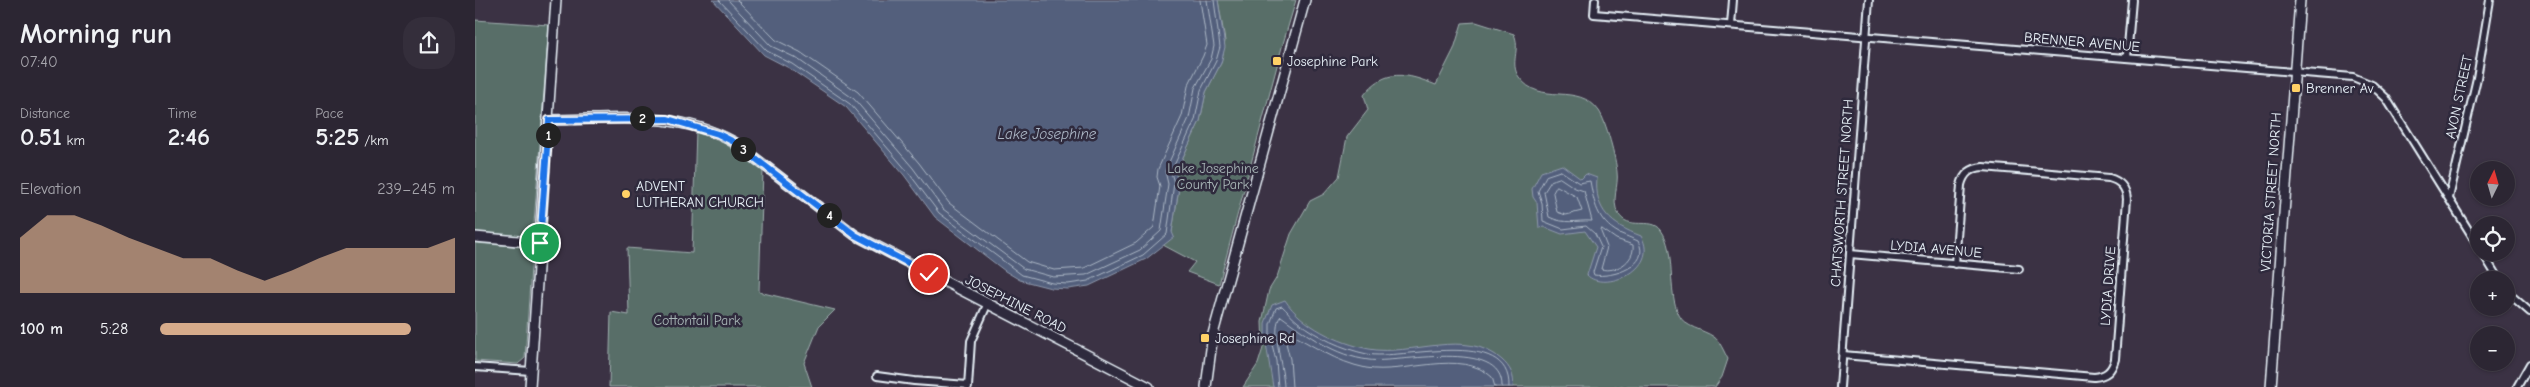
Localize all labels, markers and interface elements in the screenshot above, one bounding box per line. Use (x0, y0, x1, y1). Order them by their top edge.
button: share (403, 17, 455, 69)
text: Morning run (20, 18, 172, 50)
street label: BRENNER AVENUE (2023, 28, 2141, 56)
text: 07:40 (20, 53, 58, 71)
place label: Josephine Park (1287, 53, 1378, 70)
street label: AVON STREET (2442, 53, 2476, 140)
marker: Josephine Park (1271, 55, 1283, 67)
place label: Brenner Av (2306, 80, 2374, 97)
marker: Brenner Av (2290, 82, 2302, 94)
street label: CHATSWORTH STREET NORTH (1827, 99, 1857, 287)
text: Distance (20, 105, 70, 122)
text: Time (168, 105, 197, 122)
text: Pace (315, 105, 344, 122)
pin: 2 (629, 106, 655, 130)
text: 2 (639, 110, 646, 127)
street label: VICTORIA STREET NORTH (2257, 112, 2285, 272)
text: 0.51 (20, 122, 62, 151)
text: 2:46 (168, 122, 210, 151)
text: 5:25 (315, 122, 360, 151)
pin: 1 (535, 122, 561, 148)
water label: Lake Josephine (998, 125, 1097, 143)
text: 1 (546, 127, 551, 144)
text: km (62, 132, 85, 149)
text: /km (360, 132, 389, 149)
pin: 3 (731, 136, 755, 162)
text: 3 (740, 141, 747, 158)
park label: Lake Josephine County Park (1167, 160, 1259, 193)
north arrow (2470, 161, 2515, 206)
map controls (2470, 161, 2515, 371)
place label: ADVENT LUTHERAN CHURCH (636, 178, 764, 211)
text: Elevation (20, 180, 81, 198)
text: 239–245 m (377, 180, 455, 198)
marker: ADVENT LUTHERAN CHURCH (620, 188, 632, 200)
pin: 4 (817, 202, 841, 228)
text: 4 (826, 207, 833, 224)
button: locate (2470, 216, 2515, 261)
pin (519, 222, 561, 264)
icon: arrive (526, 229, 554, 257)
street label: LYDIA AVENUE (1890, 237, 1982, 261)
street label: LYDIA DRIVE (2097, 246, 2119, 326)
pin (908, 253, 950, 295)
icon: check (915, 260, 943, 288)
street label: JOSEPHINE ROAD (962, 271, 1070, 337)
button: + (2470, 271, 2515, 316)
park label: Cottontail Park (653, 312, 741, 329)
text: 100 m (20, 320, 63, 338)
text: 5:28 (100, 320, 128, 338)
button: − (2470, 326, 2515, 371)
place label: Josephine Rd (1215, 330, 1295, 347)
marker: Josephine Rd (1199, 332, 1211, 344)

